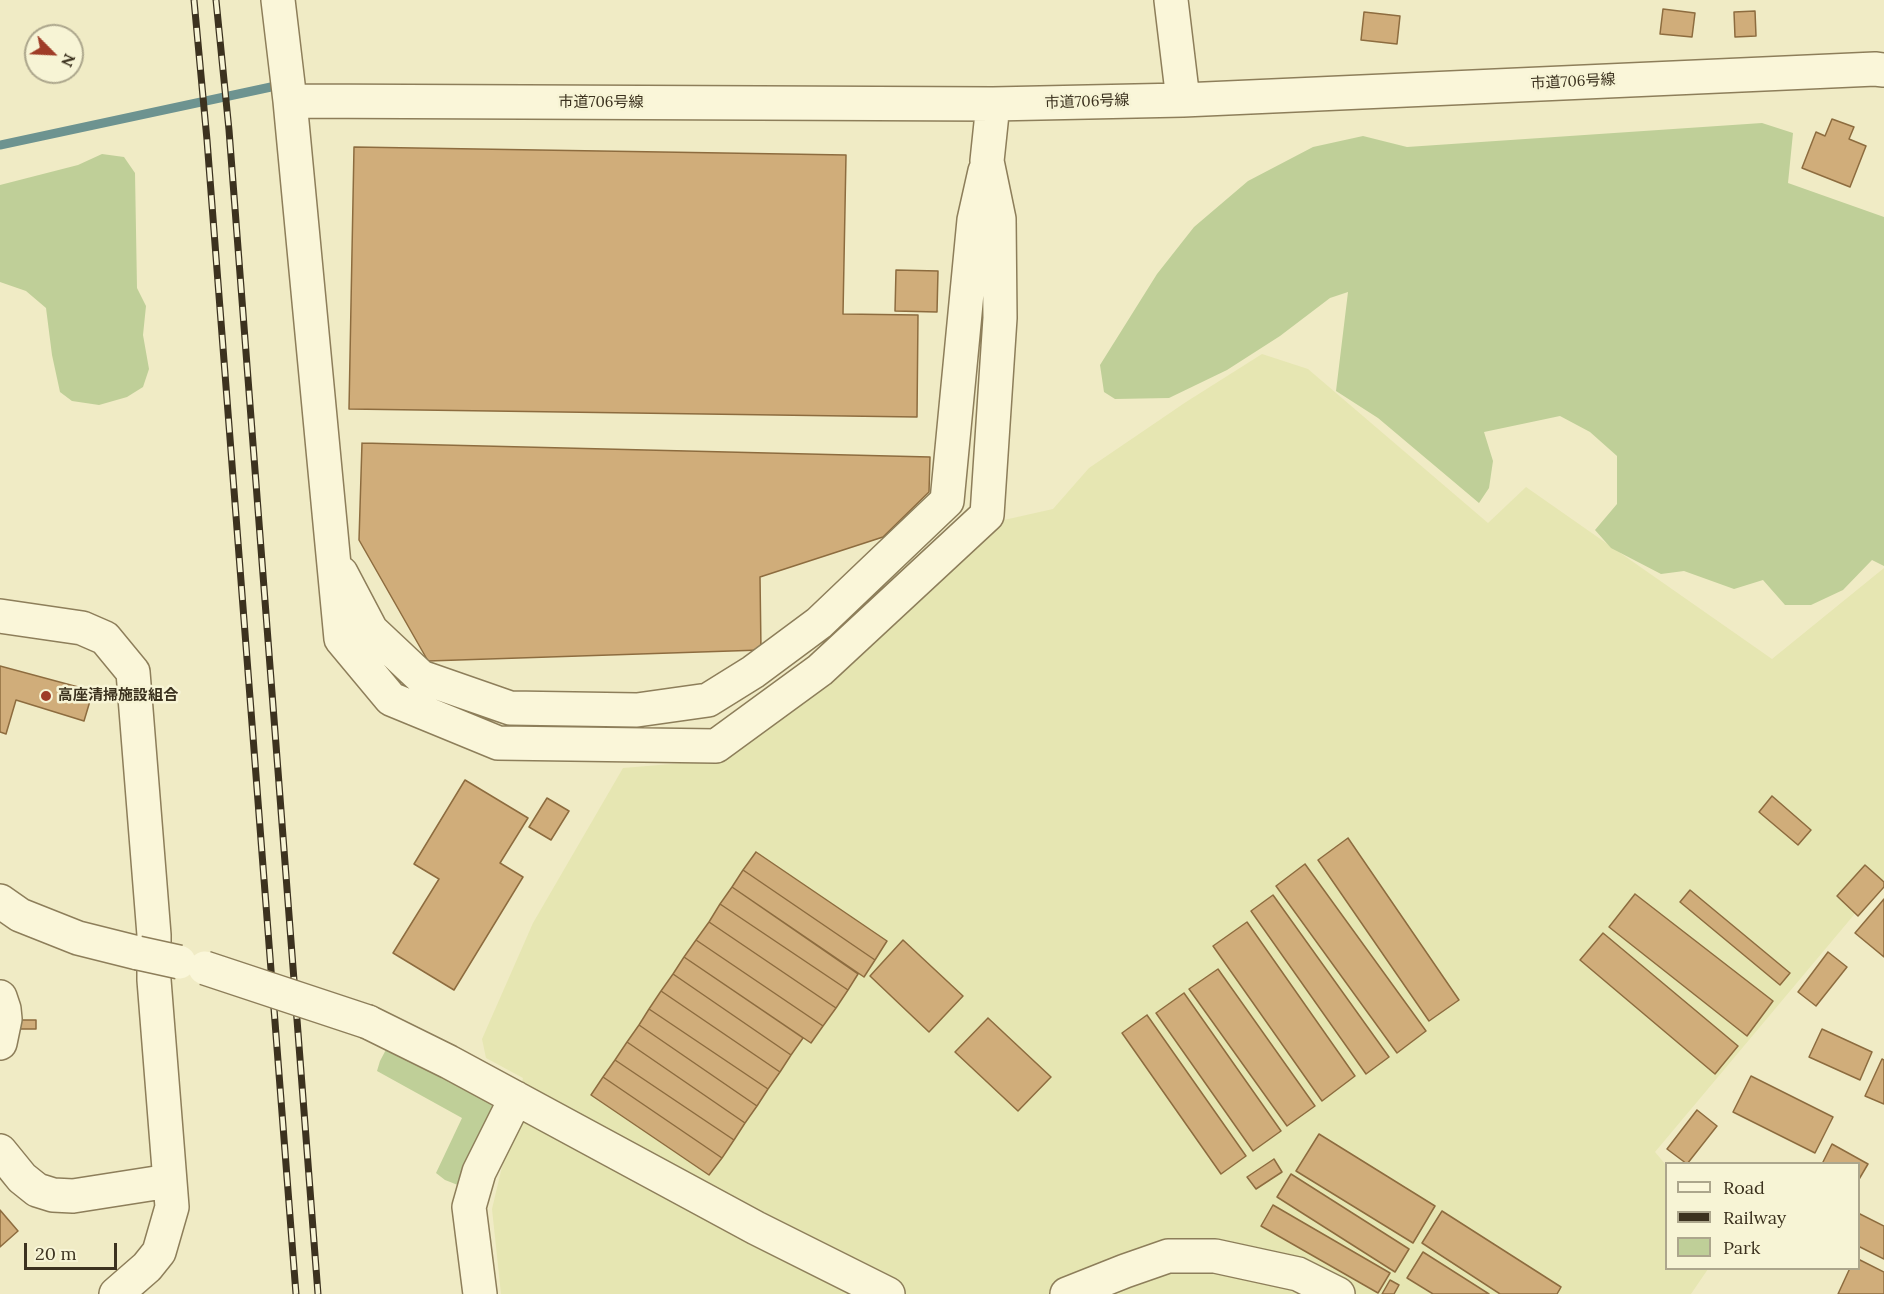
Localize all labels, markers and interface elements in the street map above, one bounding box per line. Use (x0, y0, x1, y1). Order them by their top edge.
north arrow (24, 24, 84, 84)
text: N (57, 51, 80, 70)
street label: 市道706号線 (1530, 71, 1616, 93)
street label: 市道706号線 (1044, 92, 1130, 112)
street label: 市道706号線 (559, 94, 643, 112)
place label: 高座清掃施設組合 (58, 687, 178, 705)
marker: 高座清掃施設組合 (39, 689, 53, 703)
legend (1665, 1162, 1860, 1270)
text: Road (1723, 1176, 1765, 1199)
text: Railway (1723, 1206, 1786, 1229)
scale bar (27, 1231, 120, 1269)
text: Park (1723, 1236, 1760, 1259)
text: 20 m (35, 1242, 77, 1265)

